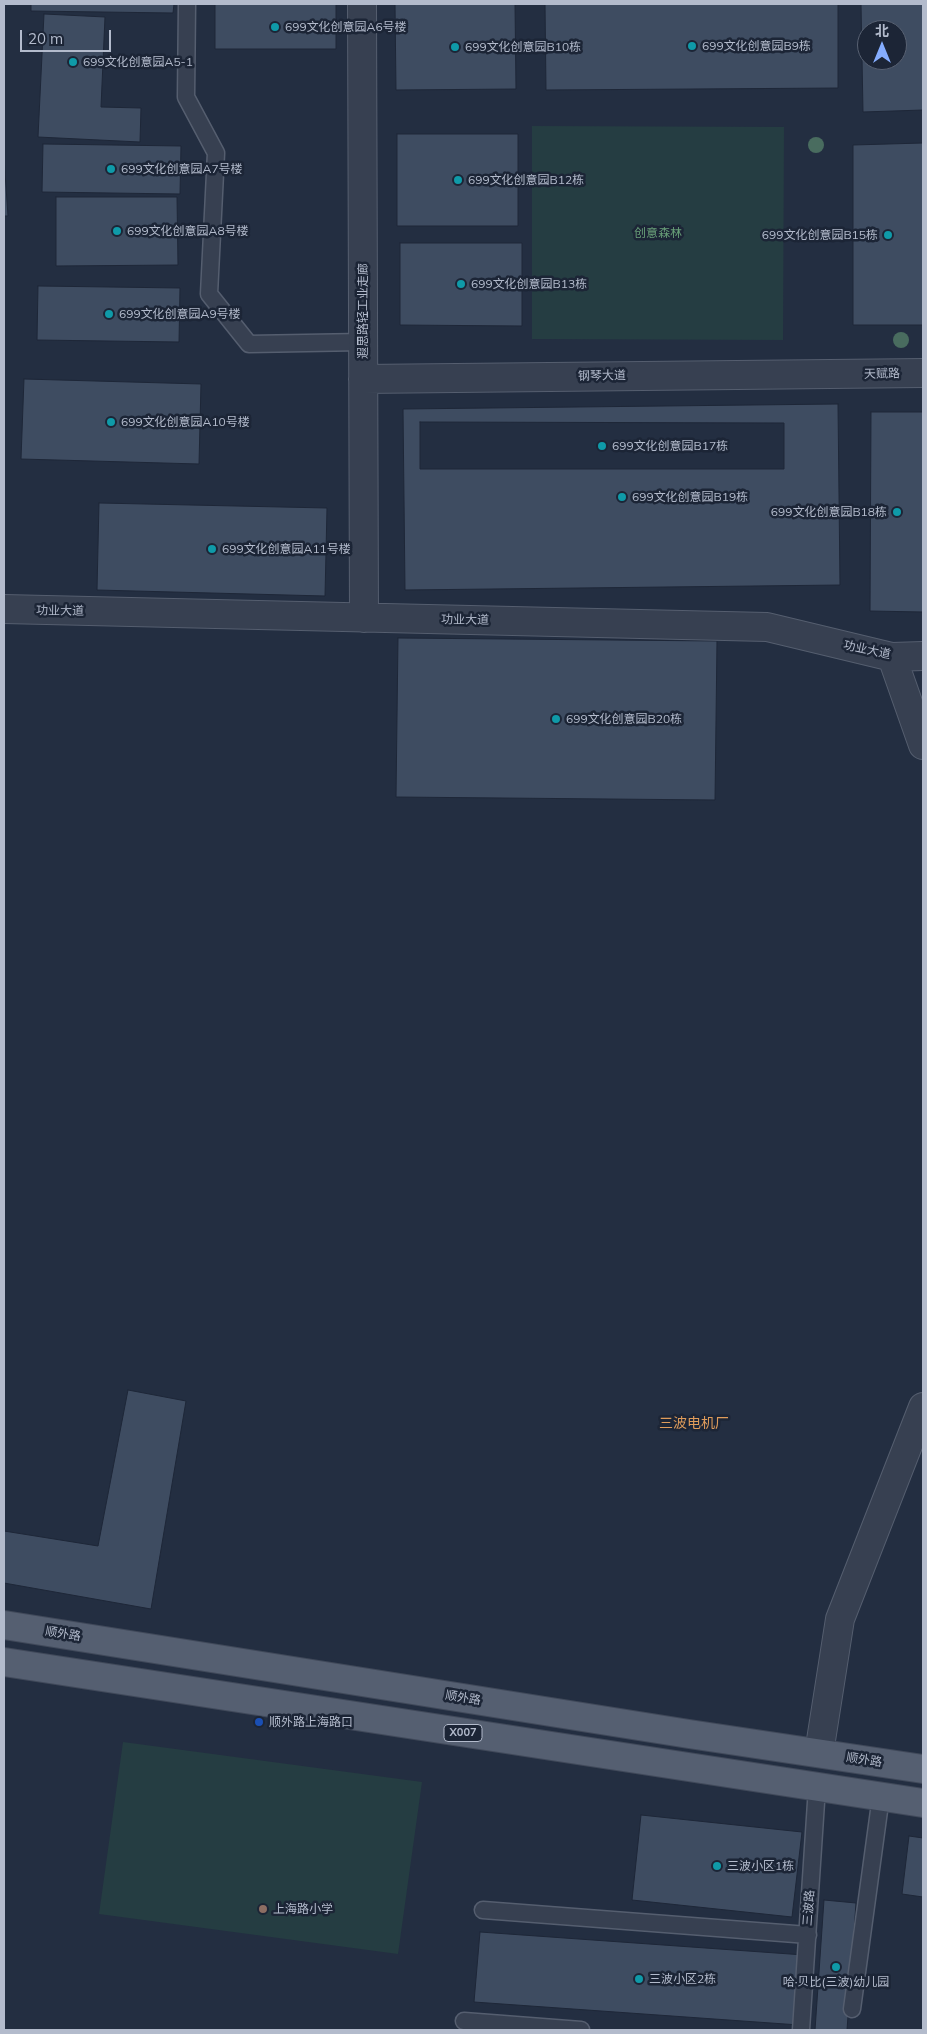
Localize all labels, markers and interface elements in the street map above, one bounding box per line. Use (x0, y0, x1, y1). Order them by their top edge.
scale bar (22, 20, 114, 52)
place label: 699文化创意园A6号楼 (285, 20, 407, 34)
north arrow (857, 20, 907, 70)
marker: 699文化创意园A6号楼 (269, 21, 281, 33)
text: 北 (875, 22, 889, 40)
text: 20 m (28, 29, 63, 48)
place label: 699文化创意园B9栋 (702, 39, 811, 53)
place label: 699文化创意园B10栋 (465, 40, 581, 54)
marker: 699文化创意园B9栋 (686, 40, 698, 52)
marker: 699文化创意园B10栋 (449, 41, 461, 53)
place label: 699文化创意园A5-1 (83, 55, 193, 69)
marker: 699文化创意园A5-1 (67, 56, 79, 68)
place label: 699文化创意园A7号楼 (121, 162, 243, 176)
marker: 699文化创意园A7号楼 (105, 163, 117, 175)
place label: 699文化创意园B12栋 (468, 173, 584, 187)
marker: 699文化创意园B12栋 (452, 174, 464, 186)
place label: 699文化创意园A8号楼 (127, 224, 249, 238)
marker: 699文化创意园A8号楼 (111, 225, 123, 237)
park label: 创意森林 (634, 226, 682, 240)
place label: 699文化创意园B15栋 (762, 228, 878, 242)
marker: 699文化创意园B15栋 (882, 229, 894, 241)
street label: 遐思路轻工业走廊 (356, 263, 370, 359)
place label: 699文化创意园B13栋 (471, 277, 587, 291)
marker: 699文化创意园B13栋 (455, 278, 467, 290)
place label: 699文化创意园A9号楼 (119, 307, 241, 321)
marker: 699文化创意园A9号楼 (103, 308, 115, 320)
street label: 天赋路 (864, 366, 900, 382)
street label: 钢琴大道 (578, 368, 626, 384)
place label: 699文化创意园A10号楼 (121, 415, 250, 429)
marker: 699文化创意园A10号楼 (105, 416, 117, 428)
place label: 699文化创意园B17栋 (612, 439, 728, 453)
marker: 699文化创意园B17栋 (596, 440, 608, 452)
place label: 699文化创意园B19栋 (632, 490, 748, 504)
marker: 699文化创意园B19栋 (616, 491, 628, 503)
place label: 699文化创意园B18栋 (771, 505, 887, 519)
marker: 699文化创意园B18栋 (891, 506, 903, 518)
place label: 699文化创意园A11号楼 (222, 542, 351, 556)
marker: 699文化创意园A11号楼 (206, 543, 218, 555)
street label: 功业大道 (36, 603, 84, 619)
street label: 功业大道 (441, 612, 489, 628)
street label: 功业大道 (842, 638, 892, 662)
place label: 699文化创意园B20栋 (566, 712, 682, 726)
marker: 699文化创意园B20栋 (550, 713, 562, 725)
district label: 三波电机厂 (659, 1416, 729, 1432)
street label: 顺外路 (44, 1624, 82, 1644)
street label: 顺外路 (444, 1688, 482, 1708)
place label: 顺外路上海路口 (269, 1715, 353, 1729)
marker: 顺外路上海路口 (253, 1716, 265, 1728)
road number: X007 (444, 1725, 482, 1742)
street label: 顺外路 (845, 1750, 883, 1770)
place label: 三波小区1栋 (727, 1859, 794, 1873)
marker: 三波小区1栋 (711, 1860, 723, 1872)
street label: 三波路 (801, 1890, 817, 1926)
place label: 上海路小学 (273, 1902, 333, 1916)
marker: 上海路小学 (257, 1903, 269, 1915)
marker: 哈·贝比(三波)幼儿园 (830, 1961, 842, 1973)
place label: 三波小区2栋 (649, 1972, 716, 1986)
marker: 三波小区2栋 (633, 1973, 645, 1985)
place label: 哈·贝比(三波)幼儿园 (783, 1975, 889, 1989)

